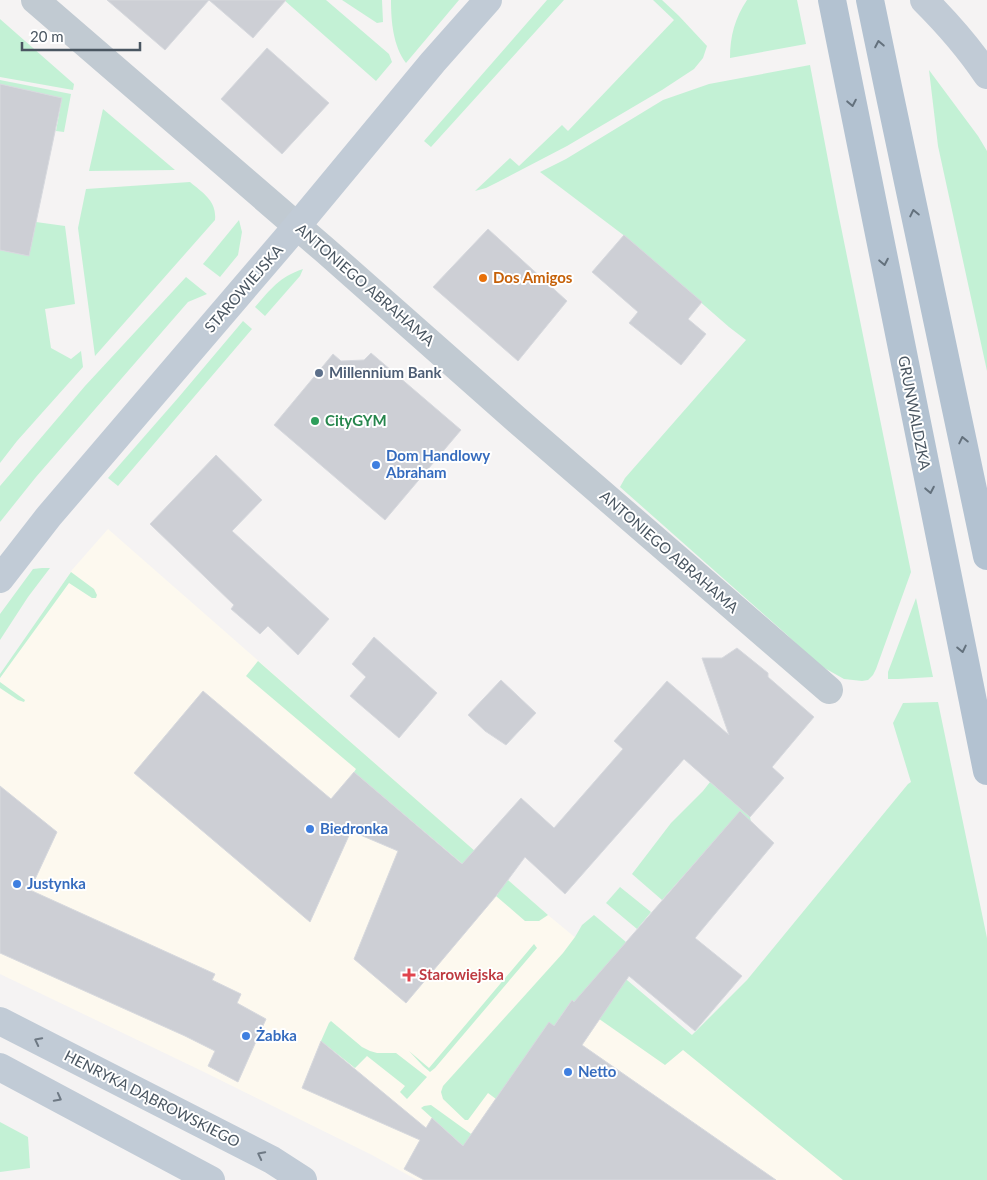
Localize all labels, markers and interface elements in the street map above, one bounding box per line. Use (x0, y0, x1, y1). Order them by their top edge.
scale bar (22, 20, 140, 52)
text: 20 m (30, 27, 64, 45)
one-way arrow (874, 39, 885, 48)
one-way arrow (847, 98, 857, 107)
one-way arrow (910, 208, 920, 217)
street label: ANTONIEGO ABRAHAMA (293, 219, 439, 350)
street label: STAROWIEJSKA (200, 240, 287, 336)
one-way arrow (878, 258, 889, 267)
place label: Dos Amigos (493, 268, 573, 286)
marker: Dos Amigos (477, 272, 489, 284)
street label: GRUNWALDZKA (895, 354, 935, 472)
place label: Millennium Bank (329, 363, 443, 381)
marker: Millennium Bank (313, 367, 325, 379)
place label: CityGYM (325, 411, 387, 429)
marker: CityGYM (309, 415, 321, 427)
one-way arrow (958, 436, 968, 445)
place label: Dom Handlowy Abraham (385, 446, 490, 481)
marker: Dom Handlowy Abraham (370, 459, 382, 471)
street label: ANTONIEGO ABRAHAMA (597, 486, 743, 617)
one-way arrow (924, 486, 935, 494)
one-way arrow (956, 645, 967, 654)
place label: Biedronka (320, 819, 388, 837)
marker: Biedronka (304, 823, 316, 835)
place label: Justynka (27, 874, 86, 892)
marker: Justynka (11, 878, 23, 890)
place label: Starowiejska (419, 965, 504, 983)
marker: Starowiejska (403, 969, 415, 981)
place label: Żabka (256, 1026, 297, 1044)
marker: Żabka (240, 1030, 252, 1042)
one-way arrow (35, 1037, 44, 1047)
street label: HENRYKA DĄBROWSKIEGO (62, 1046, 243, 1150)
place label: Netto (578, 1062, 617, 1080)
marker: Netto (562, 1066, 574, 1078)
one-way arrow (53, 1092, 62, 1102)
one-way arrow (257, 1151, 266, 1161)

